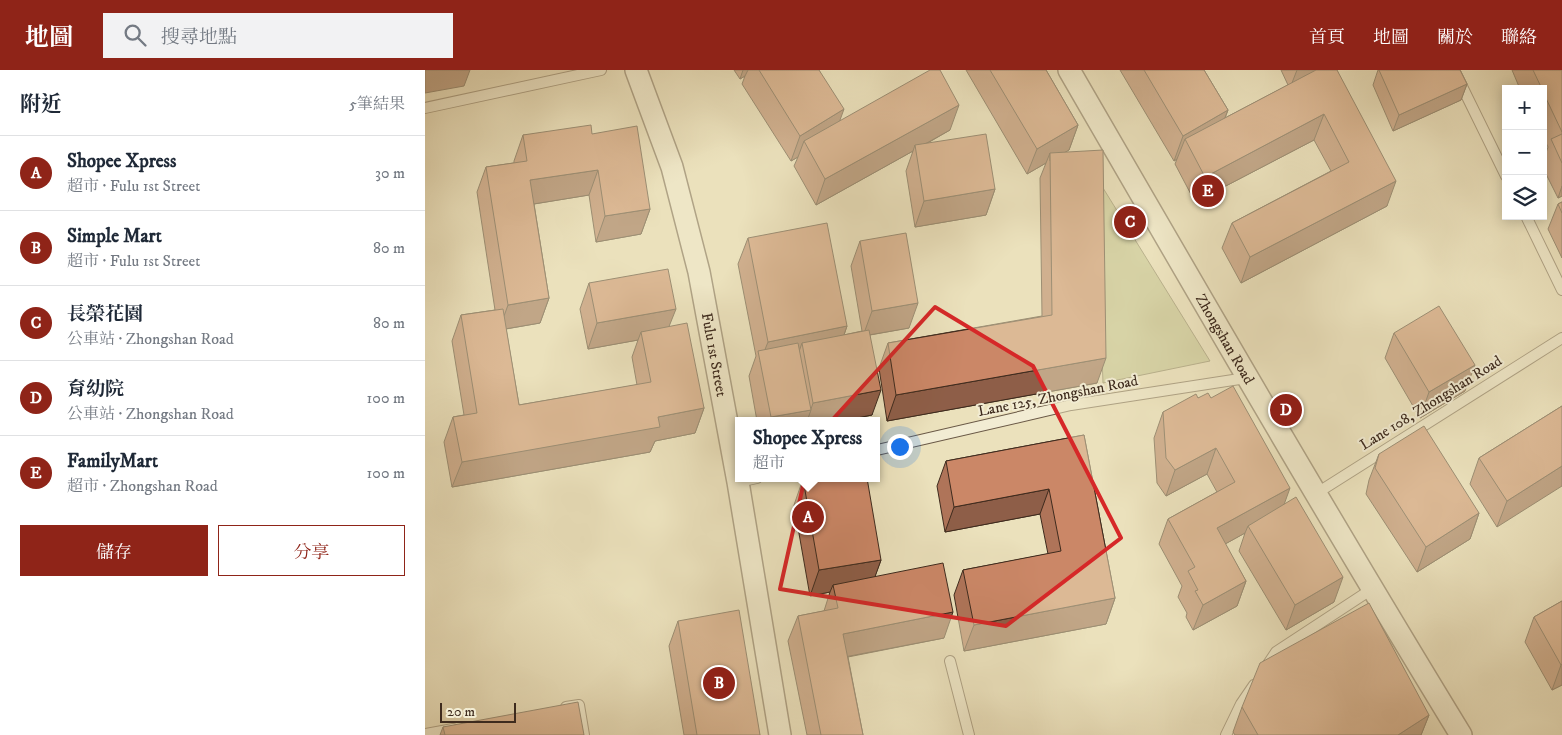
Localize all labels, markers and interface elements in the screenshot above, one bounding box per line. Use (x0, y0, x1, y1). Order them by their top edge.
search box (103, 13, 453, 58)
icon: search (121, 21, 149, 49)
text: 地圖 (25, 23, 73, 53)
text: 搜尋地點 (161, 26, 237, 49)
text: 首頁 (1309, 27, 1345, 49)
text: 地圖 (1373, 27, 1409, 49)
text: 關於 (1437, 27, 1473, 49)
text: 聯絡 (1501, 27, 1537, 49)
map controls (1502, 85, 1547, 220)
button: + (1502, 85, 1547, 130)
text: 附近 (20, 92, 62, 118)
text: 5筆結果 (349, 94, 405, 114)
button: − (1502, 130, 1547, 175)
text: Shopee Xpress (67, 150, 176, 173)
text: A (31, 163, 41, 183)
text: 30 m (375, 163, 405, 183)
pin: E (1192, 172, 1224, 210)
button: layers (1502, 175, 1547, 220)
text: 超市 · Fulu 1st Street (67, 176, 200, 196)
pin: C (1114, 203, 1146, 241)
text: Simple Mart (67, 225, 162, 248)
text: B (31, 238, 41, 258)
text: 80 m (373, 238, 405, 258)
text: 超市 · Fulu 1st Street (67, 251, 200, 271)
street label: Zhongshan Road (1191, 290, 1259, 388)
text: 長榮花園 (67, 303, 143, 326)
street label: Fulu 1st Street (697, 311, 731, 398)
text: C (31, 313, 41, 333)
text: 80 m (373, 313, 405, 333)
text: 公車站 · Zhongshan Road (67, 329, 234, 349)
street label: Lane 108, Zhongshan Road (1356, 351, 1506, 454)
street label: Lane 125, Zhongshan Road (976, 371, 1140, 421)
text: 育幼院 (67, 378, 124, 401)
text: D (30, 388, 42, 408)
text: 100 m (367, 388, 405, 408)
pin: D (1270, 391, 1302, 429)
text: 公車站 · Zhongshan Road (67, 404, 234, 424)
popup (735, 417, 880, 482)
text: Shopee Xpress (753, 427, 862, 450)
your location (887, 434, 913, 460)
text: FamilyMart (67, 450, 158, 473)
text: 超市 (753, 453, 785, 473)
text: E (30, 463, 42, 483)
text: 100 m (367, 463, 405, 483)
text: 超市 · Zhongshan Road (67, 476, 218, 496)
pin: A (792, 498, 824, 536)
button: 儲存 (20, 525, 208, 576)
button: 分享 (218, 525, 405, 576)
pin: B (703, 664, 735, 702)
scale bar (440, 700, 516, 723)
text: 20 m (447, 703, 475, 721)

